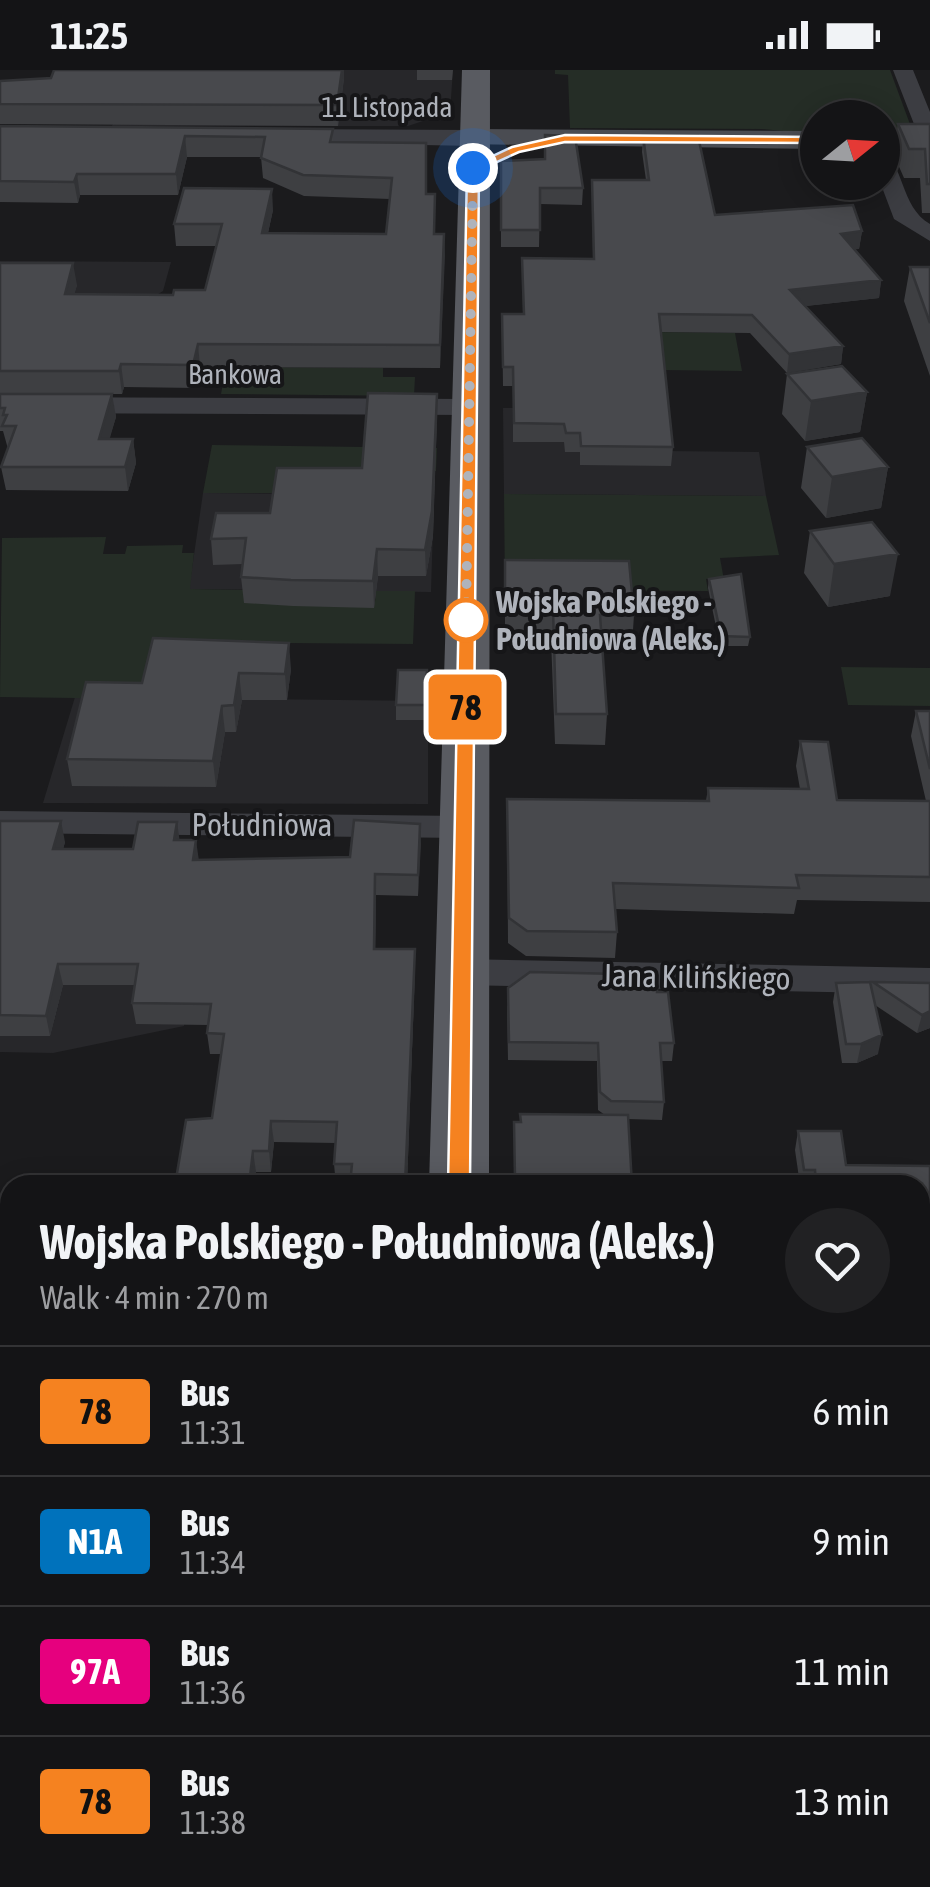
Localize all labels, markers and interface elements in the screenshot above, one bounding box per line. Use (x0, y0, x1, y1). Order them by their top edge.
text: 11:25 (50, 14, 128, 57)
street label: 11 Listopada (322, 91, 452, 123)
north arrow (800, 100, 900, 200)
map controls (800, 100, 900, 200)
your location (448, 143, 498, 193)
street label: Bankowa (188, 358, 282, 390)
place label: Wojska Polskiego - Południowa (Aleks.) (495, 583, 726, 657)
marker: Wojska Polskiego - Południowa (Aleks.) (445, 599, 487, 641)
line badge: 78 (420, 674, 510, 740)
text: 78 (449, 687, 481, 727)
street label: Południowa (192, 806, 332, 843)
street label: Jana Kilińskiego (601, 956, 791, 997)
button: heart (785, 1208, 890, 1313)
text: Wojska Polskiego - Południowa (Aleks.) (40, 1214, 715, 1269)
text: Walk · 4 min · 270 m (40, 1279, 269, 1316)
text: Bus (180, 1371, 230, 1414)
text: 6 min (812, 1390, 890, 1433)
text: 78 (79, 1391, 111, 1431)
text: 11:31 (180, 1414, 246, 1451)
text: Bus (180, 1501, 230, 1544)
text: 9 min (812, 1520, 890, 1563)
text: N1A (68, 1521, 122, 1561)
text: 11:34 (180, 1544, 246, 1581)
text: Bus (180, 1631, 230, 1674)
text: 11 min (795, 1650, 890, 1693)
text: 97A (70, 1651, 120, 1691)
text: 11:36 (180, 1674, 246, 1711)
text: Bus (180, 1761, 230, 1804)
text: 13 min (795, 1780, 890, 1823)
text: 78 (79, 1781, 111, 1821)
text: 11:38 (180, 1804, 246, 1841)

